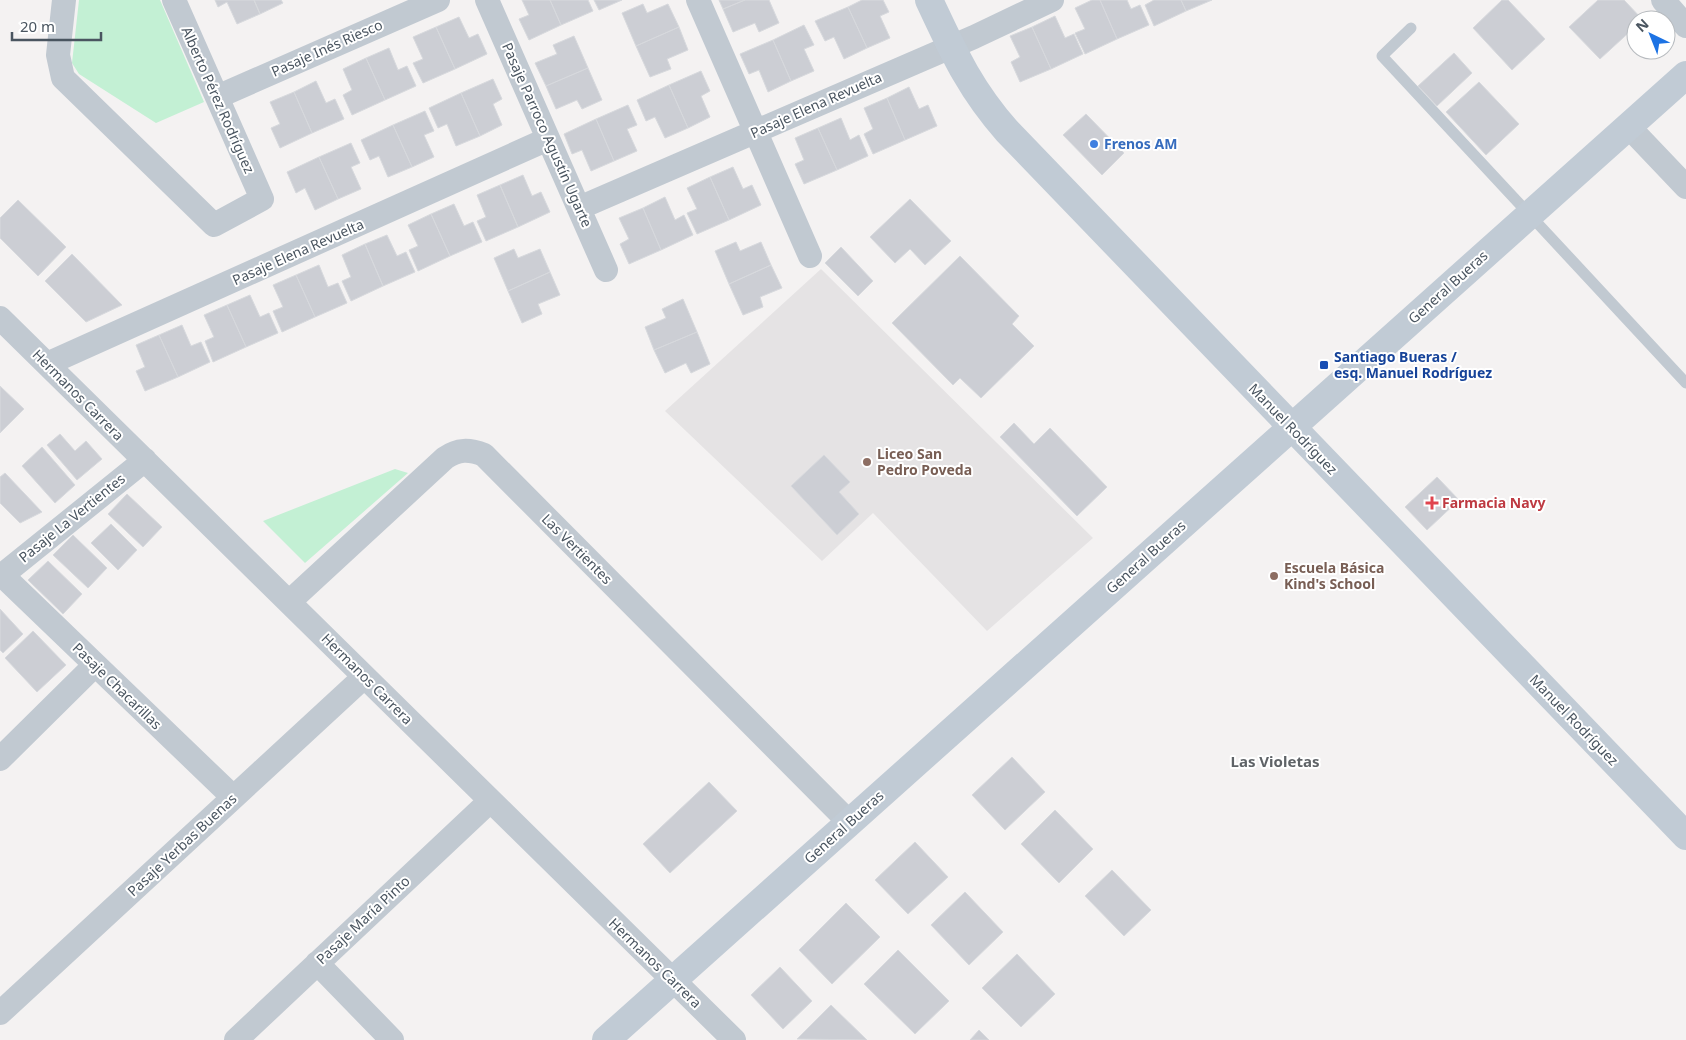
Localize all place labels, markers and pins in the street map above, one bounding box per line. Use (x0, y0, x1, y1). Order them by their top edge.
place label: Frenos AM (1104, 134, 1177, 153)
marker: Frenos AM (1088, 138, 1100, 150)
place label: Santiago Bueras / esq. Manuel Rodríguez (1334, 347, 1492, 382)
marker: Santiago Bueras / esq. Manuel Rodríguez (1318, 359, 1330, 371)
place label: Liceo San Pedro Poveda (877, 444, 972, 479)
marker: Liceo San Pedro Poveda (861, 456, 873, 468)
place label: Farmacia Navy (1442, 493, 1546, 512)
marker: Farmacia Navy (1426, 497, 1438, 509)
place label: Escuela Básica Kind's School (1284, 558, 1384, 593)
marker: Escuela Básica Kind's School (1268, 570, 1280, 582)

